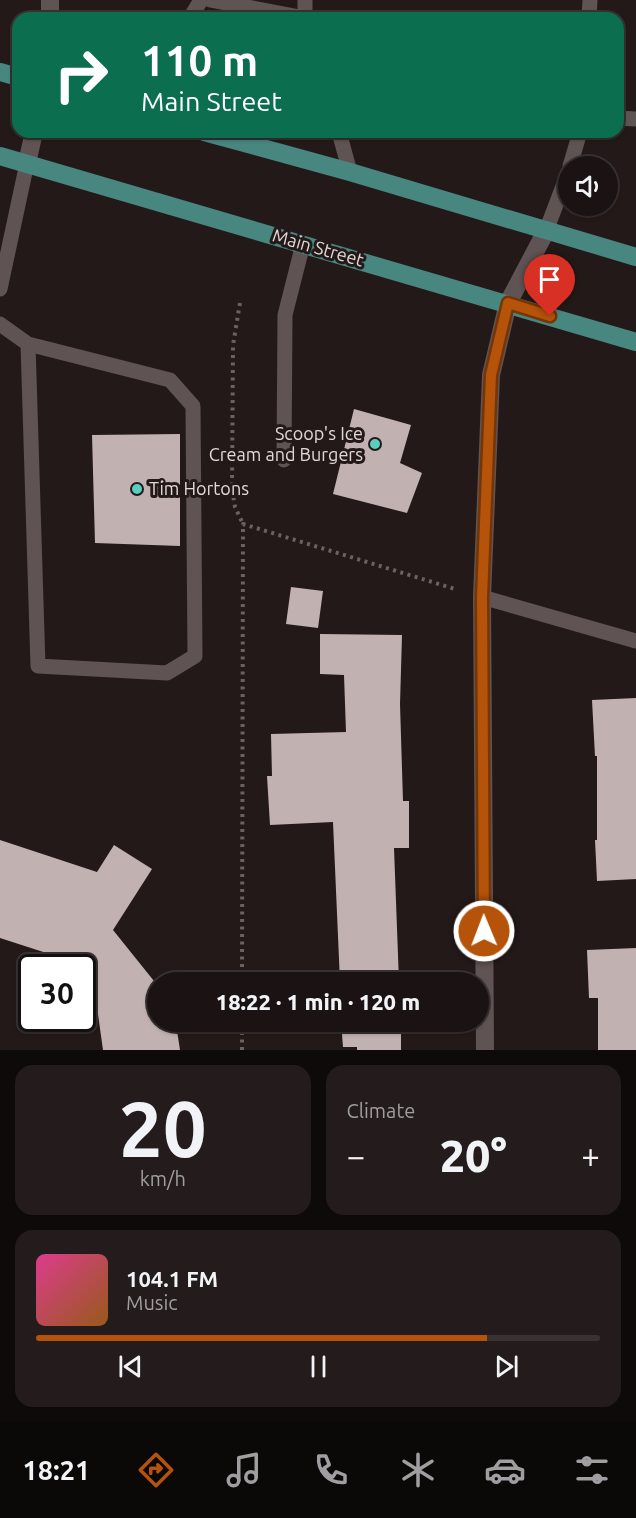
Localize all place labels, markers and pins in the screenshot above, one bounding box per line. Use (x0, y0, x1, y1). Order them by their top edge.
pin (524, 254, 575, 316)
place label: Scoop's Ice Cream and Burgers (209, 423, 363, 464)
marker: Scoop's Ice Cream and Burgers (368, 437, 382, 451)
place label: Tim Hortons (149, 478, 249, 498)
marker: Tim Hortons (130, 482, 144, 496)

